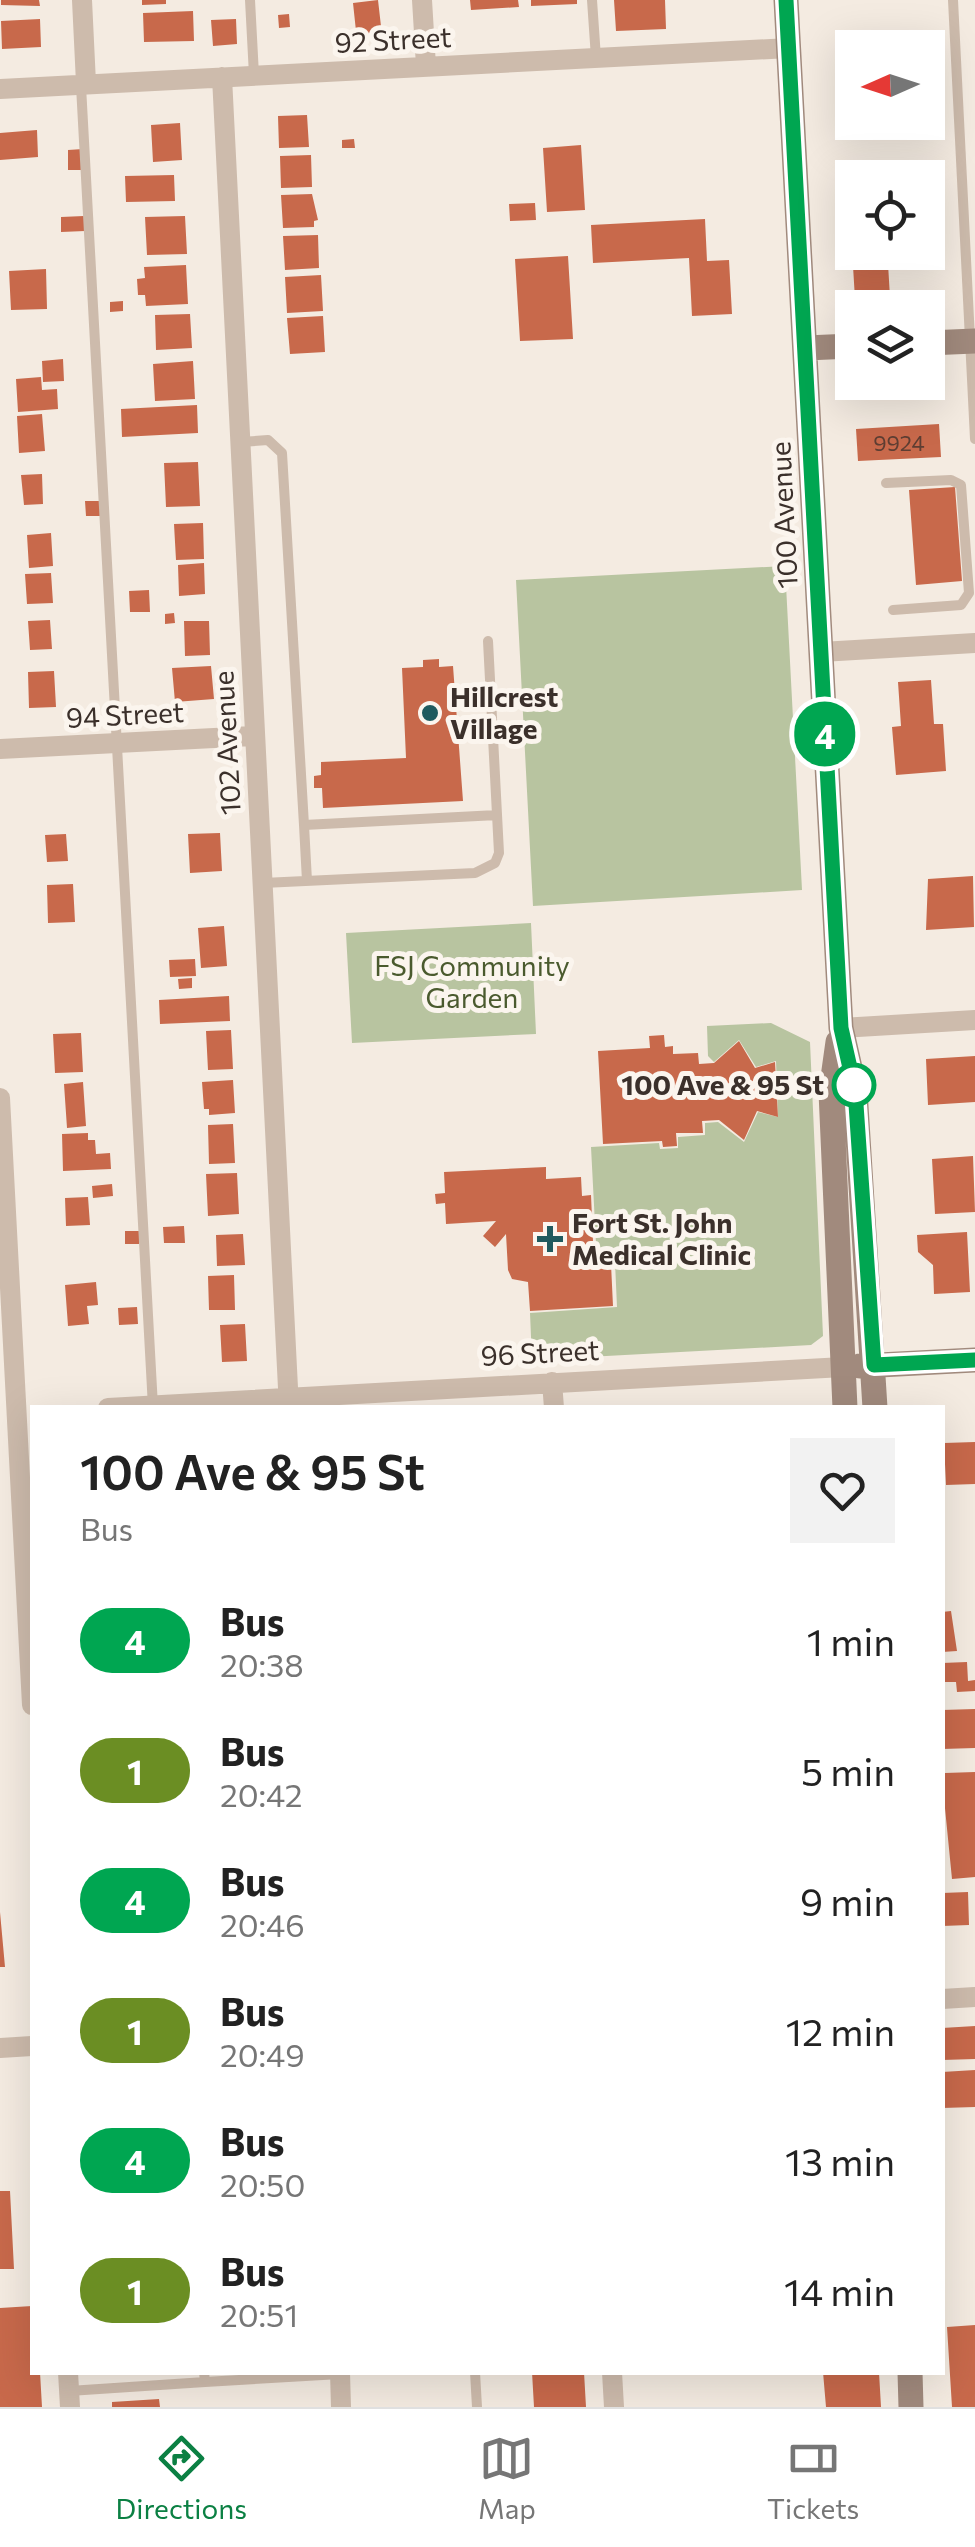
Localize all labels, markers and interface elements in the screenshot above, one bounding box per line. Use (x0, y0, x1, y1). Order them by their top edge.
street label: 92 Street (334, 19, 452, 59)
north arrow (835, 30, 945, 140)
map controls (835, 30, 945, 400)
button: locate (835, 160, 945, 270)
button: layers (835, 290, 945, 400)
house number: 9924 (873, 429, 925, 456)
street label: 100 Avenue (762, 441, 804, 589)
street label: 102 Avenue (205, 670, 247, 816)
place label: Hillcrest Village (450, 679, 558, 745)
street label: 94 Street (65, 694, 185, 734)
marker: Hillcrest Village (419, 702, 441, 724)
line badge: 4 (792, 702, 858, 766)
text: 4 (814, 713, 836, 756)
park label: FSJ Community Garden (374, 948, 570, 1014)
marker: 100 Ave & 95 St (833, 1064, 875, 1106)
place label: 100 Ave & 95 St (621, 1067, 824, 1101)
place label: Fort St. John Medical Clinic (572, 1205, 751, 1271)
marker: Fort St. John Medical Clinic (537, 1226, 563, 1252)
street label: 96 Street (480, 1332, 600, 1372)
button: heart (790, 1438, 895, 1543)
text: 100 Ave & 95 St (80, 1441, 425, 1500)
text: Bus (80, 1508, 133, 1548)
text: Bus (220, 1597, 285, 1644)
text: 1 min (807, 1617, 895, 1664)
text: 4 (124, 1619, 146, 1662)
text: 20:38 (220, 1644, 304, 1684)
text: Bus (220, 1727, 285, 1774)
text: 5 min (801, 1747, 895, 1794)
text: 1 (127, 1749, 143, 1792)
text: 20:42 (220, 1774, 303, 1814)
text: Bus (220, 1857, 285, 1904)
text: 9 min (800, 1877, 895, 1924)
text: 4 (124, 1879, 146, 1922)
text: 20:46 (220, 1904, 305, 1944)
text: Bus (220, 1987, 285, 2034)
text: 12 min (786, 2007, 895, 2054)
text: 1 (127, 2009, 143, 2052)
text: 20:49 (220, 2034, 305, 2074)
text: Bus (220, 2117, 285, 2164)
text: 13 min (785, 2137, 895, 2184)
text: 4 (124, 2139, 146, 2182)
text: 20:50 (220, 2164, 305, 2204)
text: Bus (220, 2247, 285, 2294)
text: 14 min (784, 2267, 895, 2314)
text: 1 (127, 2269, 143, 2312)
text: 20:51 (220, 2294, 298, 2334)
tab: Directions (116, 2431, 247, 2525)
tab: Map (478, 2431, 536, 2525)
tab: Tickets (767, 2431, 859, 2525)

